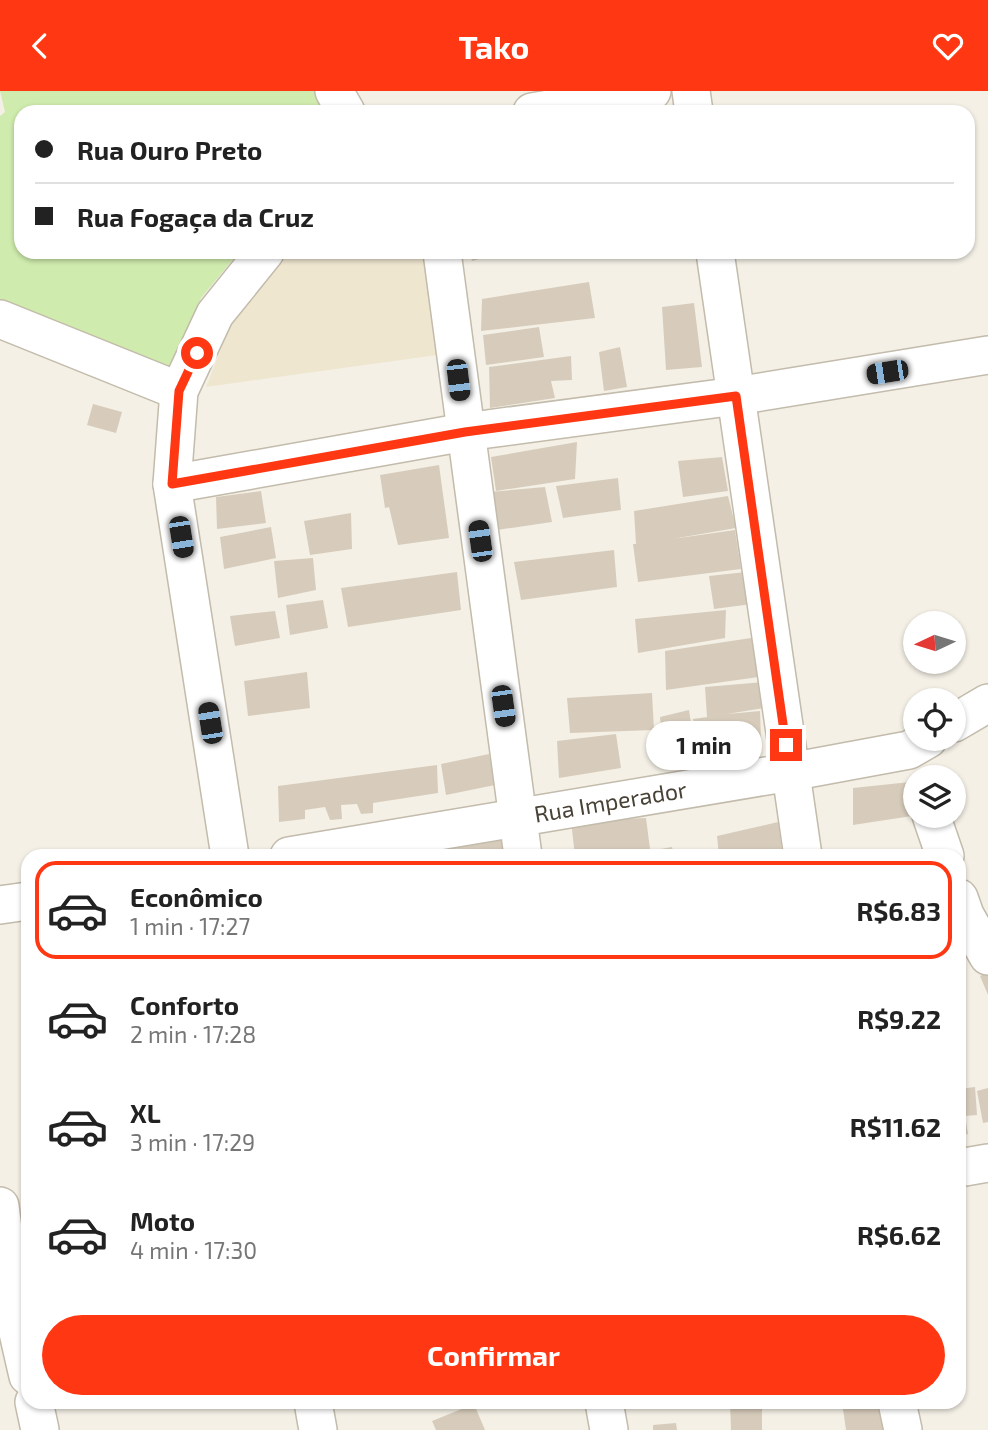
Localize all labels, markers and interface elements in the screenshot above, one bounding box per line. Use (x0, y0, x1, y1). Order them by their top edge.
icon: back (21, 27, 59, 65)
text: Tako (459, 27, 529, 65)
icon: heart (929, 27, 967, 65)
text: Rua Ouro Preto (77, 134, 262, 165)
text: Rua Fogaça da Cruz (77, 201, 314, 232)
route start (181, 337, 213, 369)
car (446, 358, 471, 402)
car (865, 358, 910, 386)
car (168, 515, 195, 559)
car (467, 519, 494, 563)
north arrow (903, 611, 966, 674)
map controls (903, 611, 966, 828)
car (490, 684, 517, 728)
button: locate (903, 688, 966, 751)
car (197, 701, 224, 745)
callout: 1 min (646, 721, 762, 769)
route end (770, 729, 802, 761)
text: 1 min (676, 731, 732, 759)
button: layers (903, 765, 966, 828)
street label: Rua Imperador (532, 775, 689, 828)
icon: car (46, 879, 109, 942)
text: Econômico (130, 881, 263, 912)
text: R$6.83 (856, 895, 941, 926)
text: 1 min · 17:27 (130, 912, 250, 940)
icon: car (46, 987, 109, 1050)
text: Conforto (130, 989, 239, 1020)
text: R$9.22 (857, 1003, 941, 1034)
text: 2 min · 17:28 (130, 1020, 256, 1048)
icon: car (46, 1095, 109, 1158)
text: XL (130, 1097, 161, 1128)
text: R$11.62 (850, 1111, 941, 1142)
text: 3 min · 17:29 (130, 1128, 255, 1156)
icon: car (46, 1203, 109, 1266)
text: Moto (130, 1205, 195, 1236)
text: R$6.62 (857, 1219, 941, 1250)
text: 4 min · 17:30 (130, 1236, 257, 1264)
button: Confirmar (42, 1315, 945, 1395)

